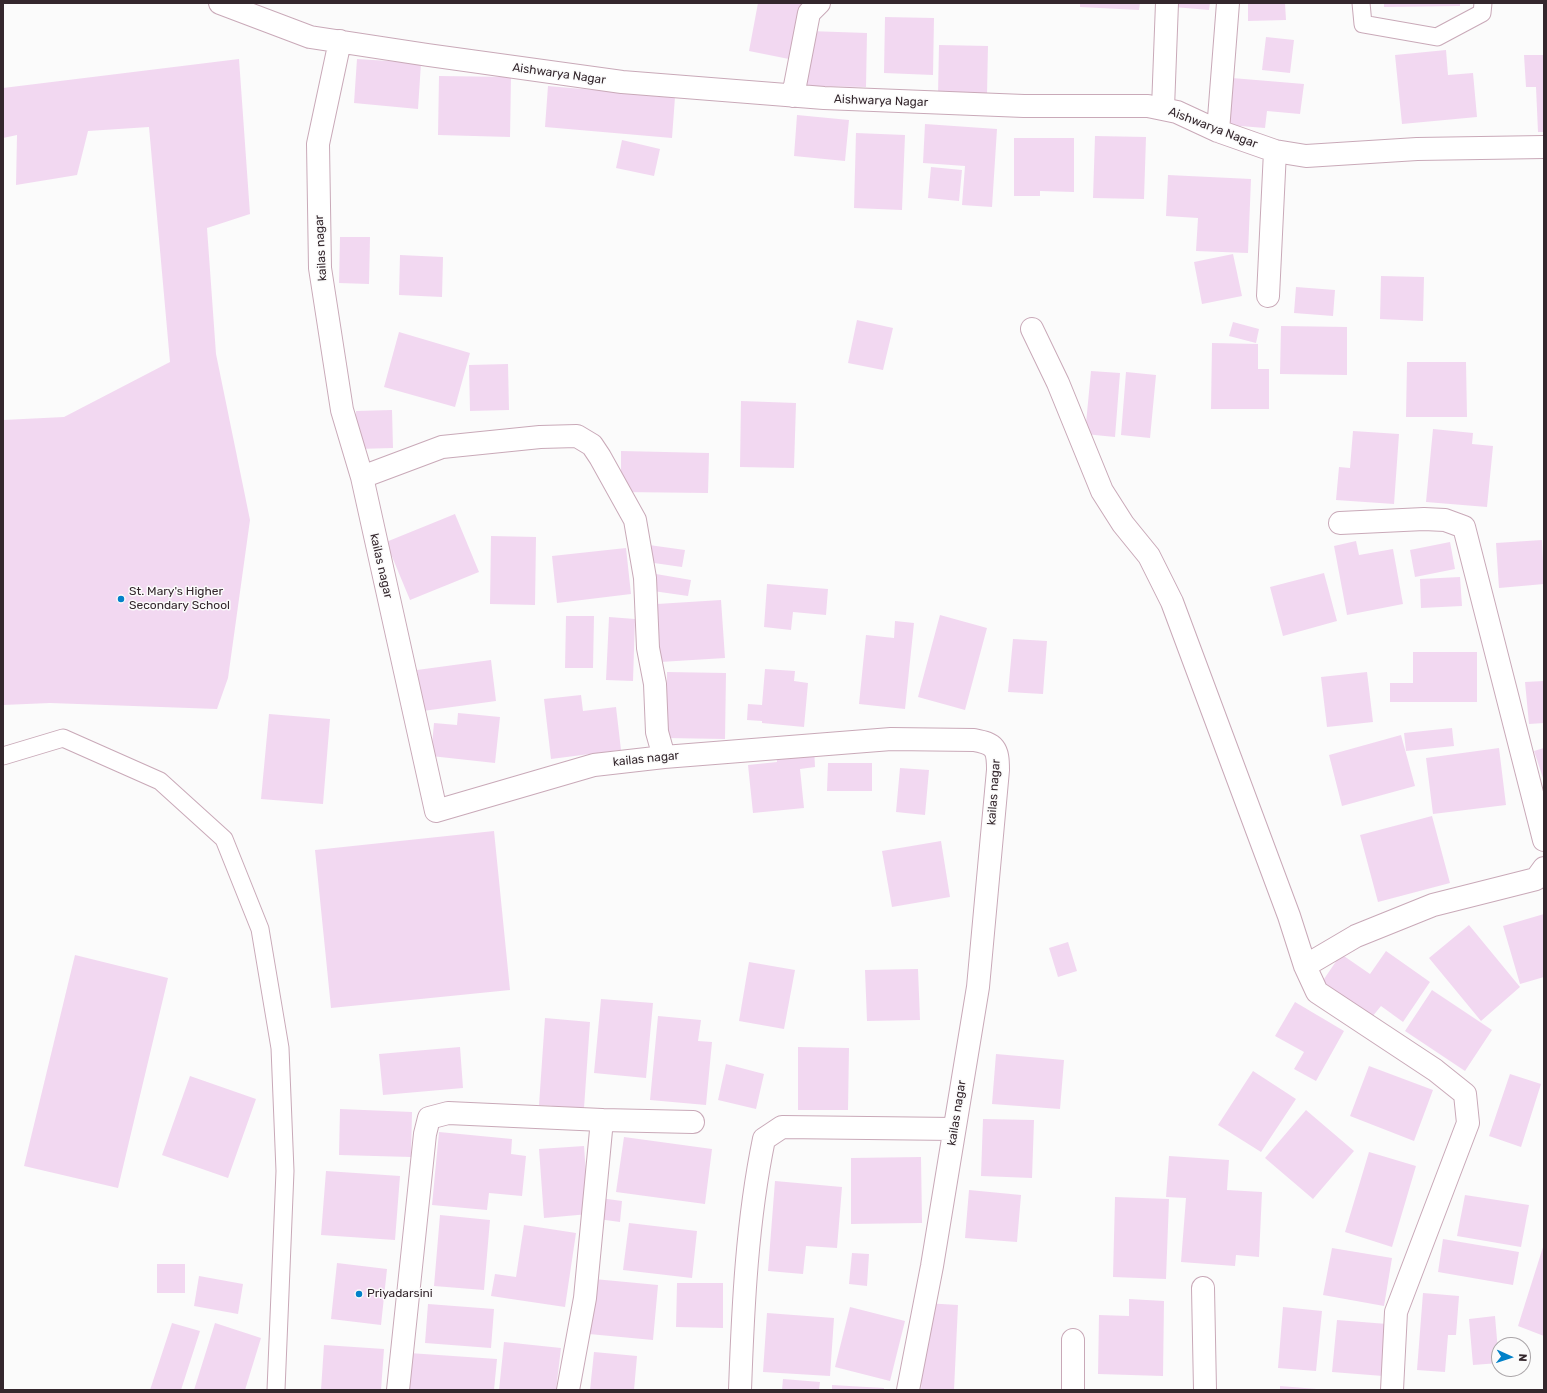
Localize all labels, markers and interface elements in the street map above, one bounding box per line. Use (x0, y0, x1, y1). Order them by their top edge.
street label: Aishwarya Nagar (511, 60, 607, 88)
street label: Aishwarya Nagar (834, 92, 928, 110)
street label: Aishwarya Nagar (1166, 104, 1260, 152)
street label: kailas nagar (312, 214, 330, 282)
street label: kailas nagar (367, 532, 395, 600)
place label: St. Mary's Higher Secondary School (129, 585, 230, 613)
marker: St. Mary's Higher Secondary School (116, 594, 126, 604)
street label: kailas nagar (612, 748, 680, 770)
street label: kailas nagar (985, 758, 1003, 826)
street label: kailas nagar (945, 1079, 969, 1147)
place label: Priyadarsini (367, 1287, 433, 1301)
marker: Priyadarsini (354, 1289, 364, 1299)
north arrow (1491, 1337, 1531, 1377)
text: N (1516, 1353, 1529, 1362)

